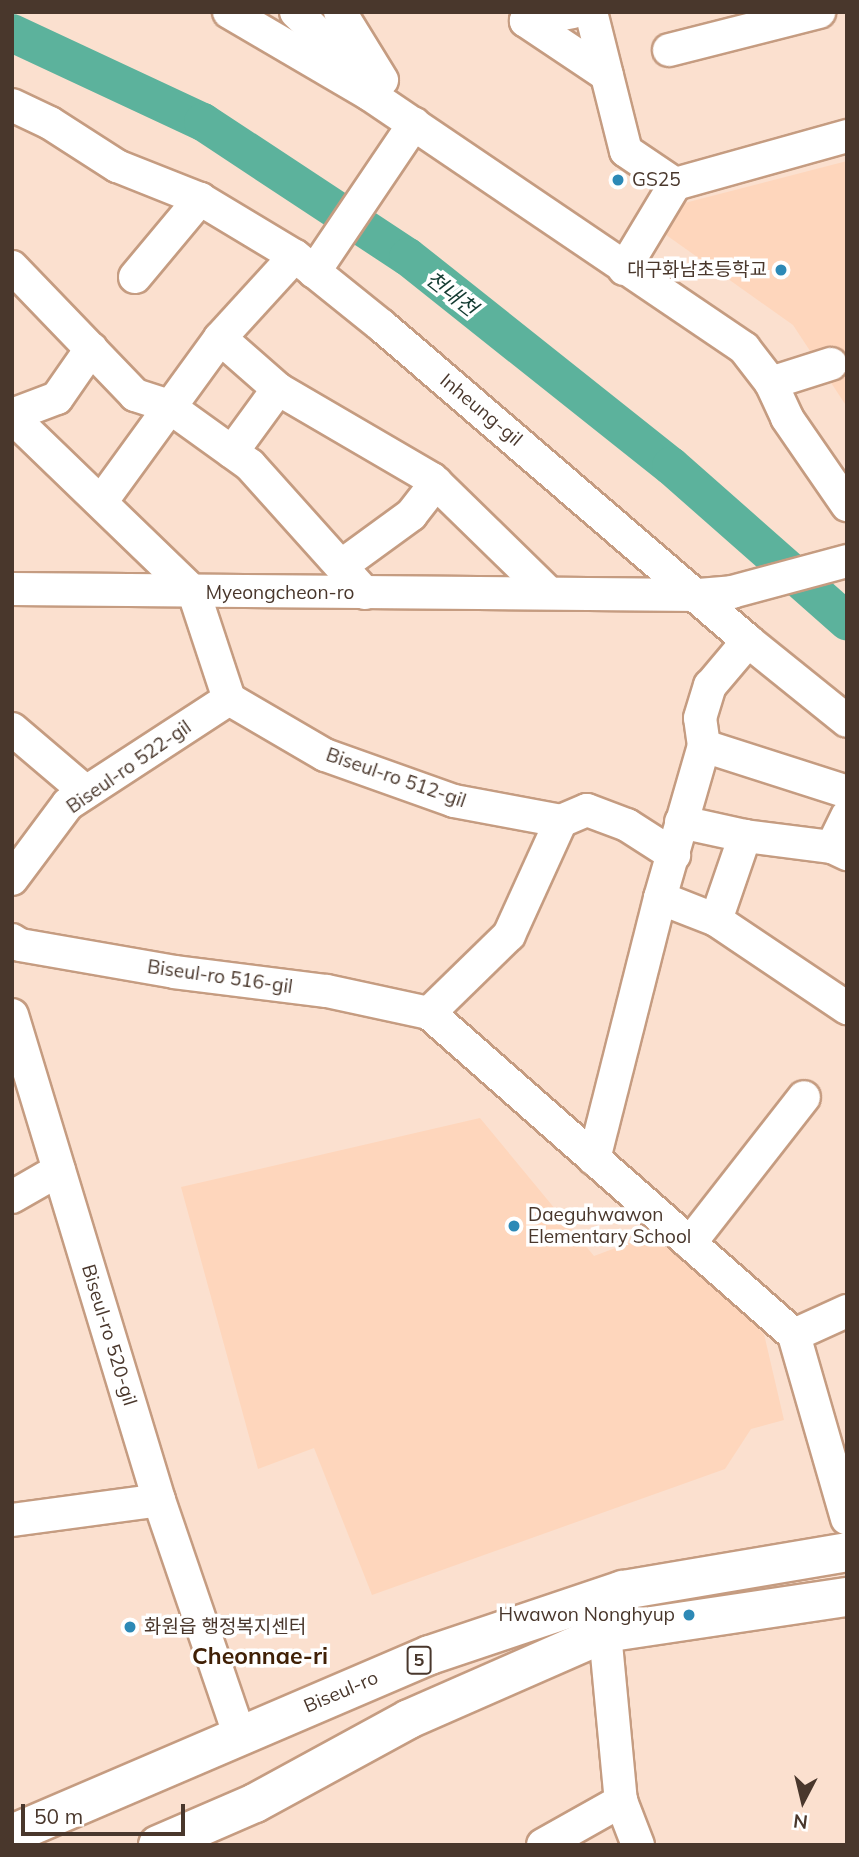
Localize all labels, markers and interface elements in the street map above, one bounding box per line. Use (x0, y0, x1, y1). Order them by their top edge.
place label: GS25 (632, 169, 681, 191)
marker: GS25 (610, 172, 626, 188)
place label: 대구화남초등학교 (627, 259, 767, 281)
marker: 대구화남초등학교 (773, 262, 789, 278)
water label: 천내천 (421, 265, 483, 321)
street label: Inheung-gil (435, 369, 527, 451)
street label: Myeongcheon-ro (206, 582, 354, 604)
street label: Biseul-ro 522-gil (62, 716, 196, 818)
street label: Biseul-ro 512-gil (323, 743, 469, 813)
street label: Biseul-ro 516-gil (146, 956, 294, 998)
place label: Daeguhwawon Elementary School (528, 1204, 691, 1248)
marker: Daeguhwawon Elementary School (506, 1218, 522, 1234)
street label: Biseul-ro 520-gil (77, 1262, 141, 1408)
place label: Hwawon Nonghyup (498, 1604, 675, 1626)
marker: Hwawon Nonghyup (681, 1607, 697, 1623)
place label: 화원읍 행정복지센터 (144, 1616, 306, 1638)
marker: 화원읍 행정복지센터 (122, 1619, 138, 1635)
district label: Cheonnae-ri (192, 1642, 328, 1670)
road number: 5 (405, 1646, 433, 1674)
street label: Biseul-ro (300, 1666, 382, 1718)
north arrow (768, 1766, 838, 1836)
scale bar (24, 1790, 189, 1834)
text: 50 m (34, 1803, 83, 1829)
text: N (792, 1809, 809, 1835)

